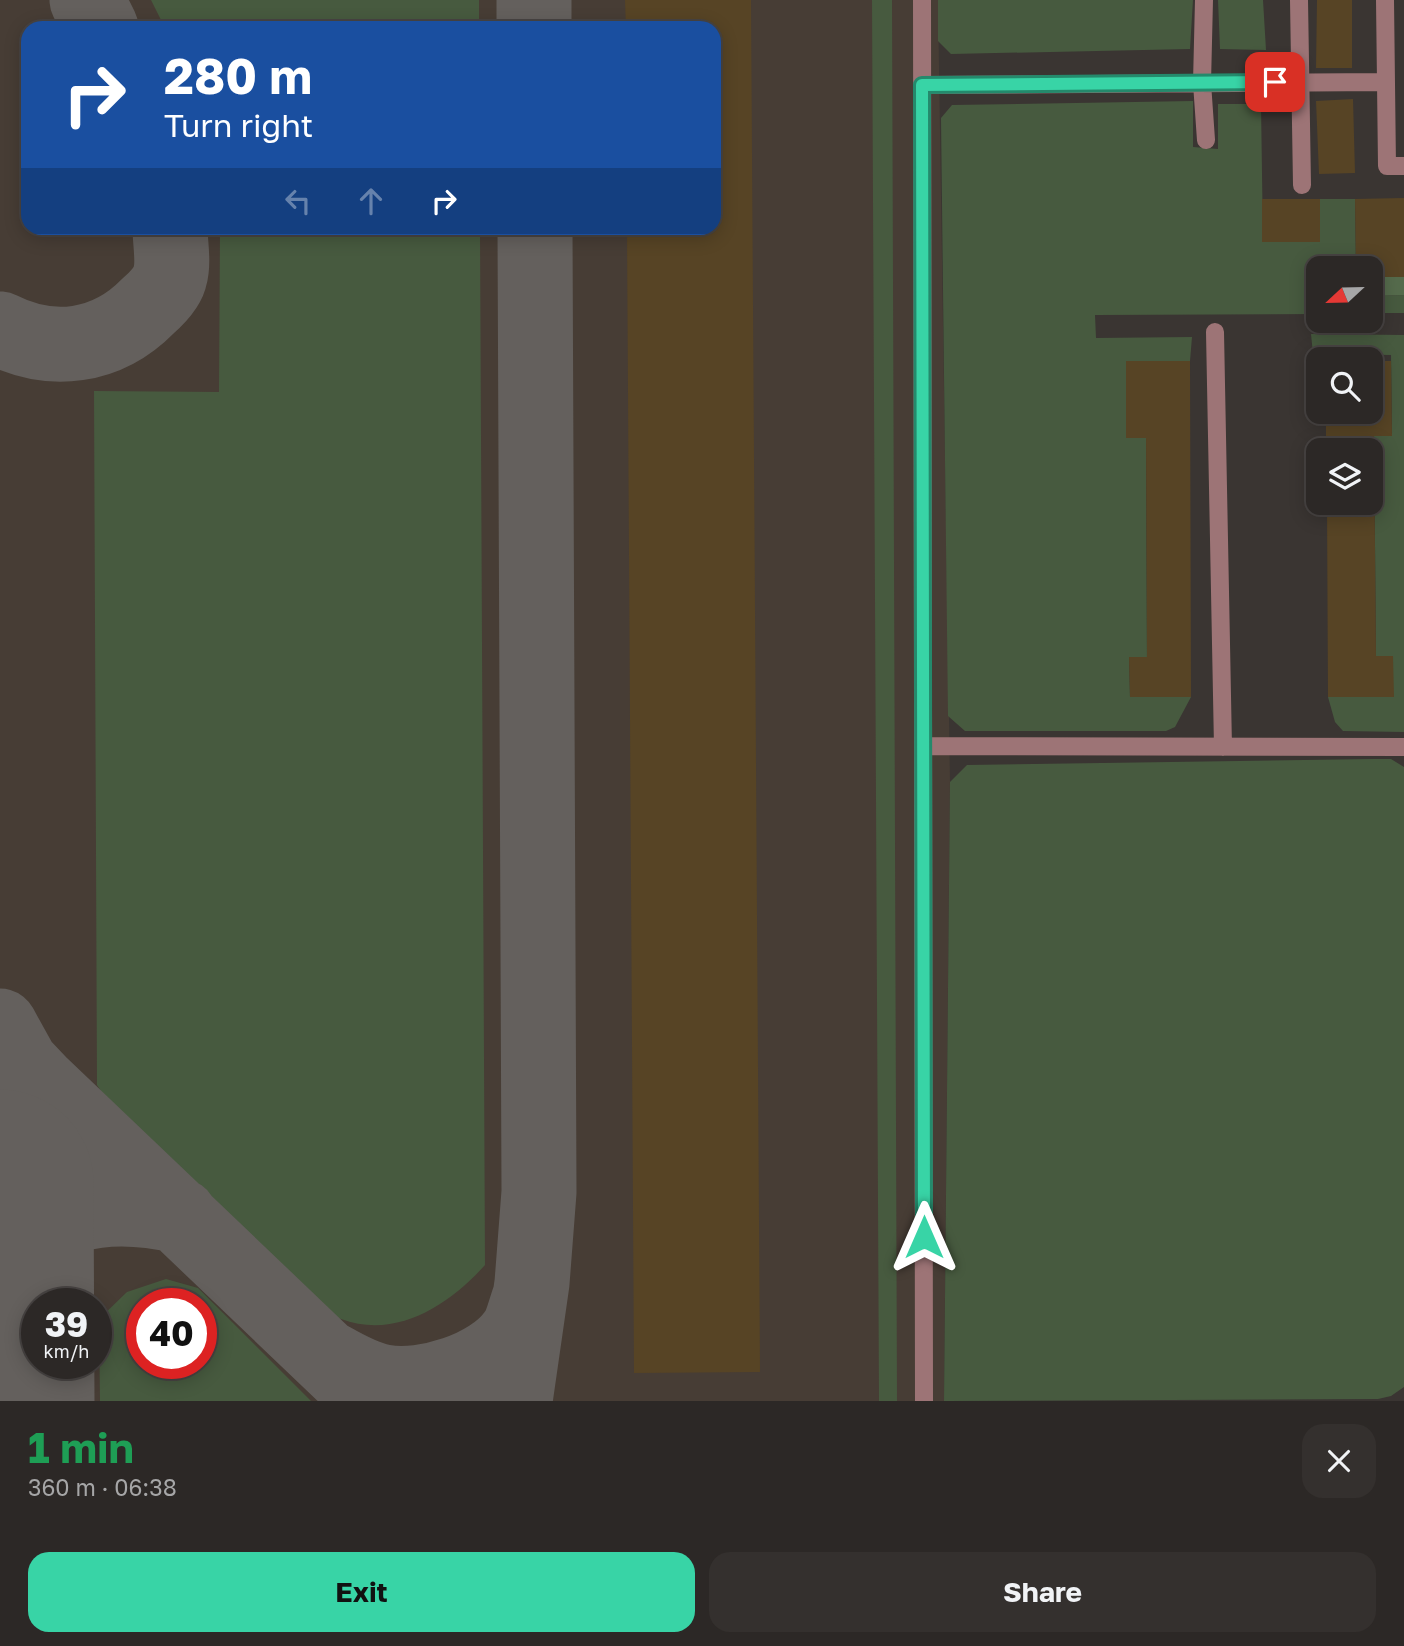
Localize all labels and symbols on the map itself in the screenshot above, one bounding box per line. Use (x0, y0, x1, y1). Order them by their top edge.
pin (1245, 52, 1305, 112)
north arrow (1306, 256, 1382, 332)
position arrow (887, 1200, 961, 1274)
speed limit sign: 40 (126, 1288, 217, 1379)

